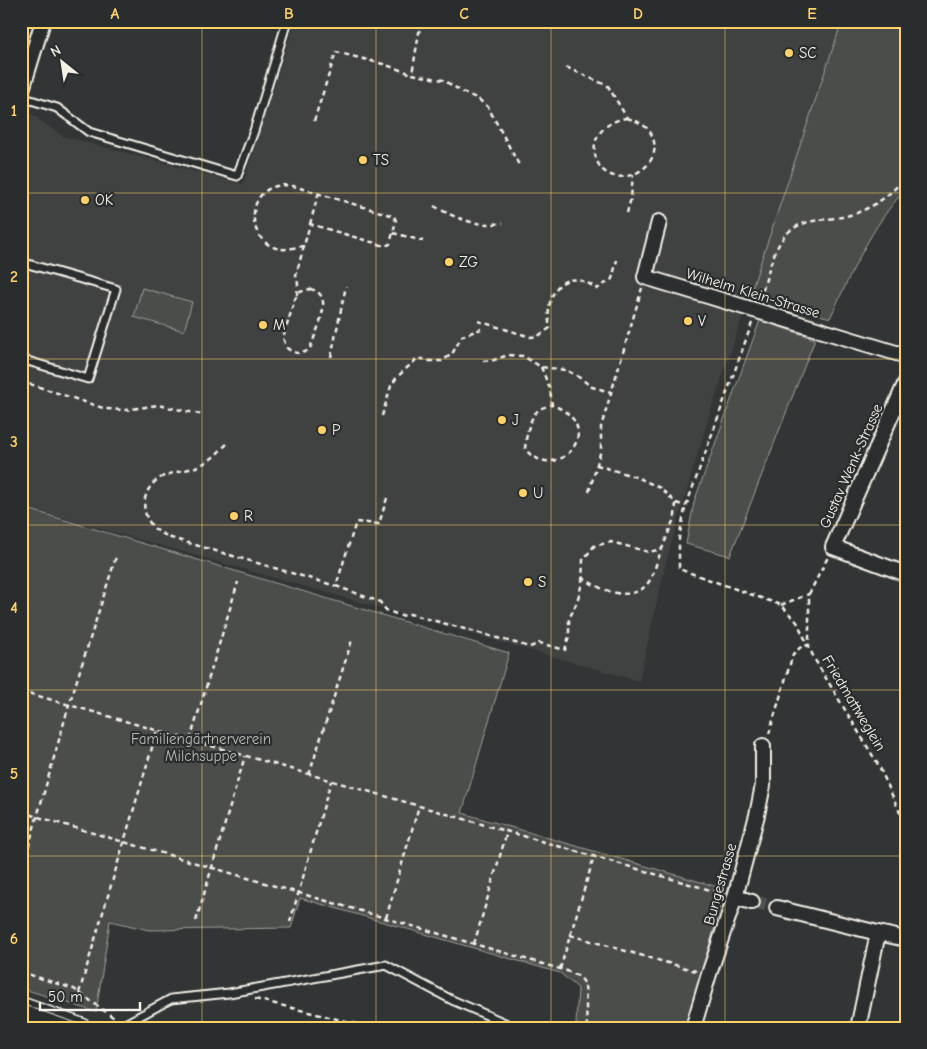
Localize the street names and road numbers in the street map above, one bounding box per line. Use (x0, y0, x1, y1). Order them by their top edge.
street label: Wilhelm Klein-Strasse (684, 264, 822, 322)
street label: Gustav Wenk-Strasse (815, 400, 887, 531)
street label: Friedmattweglein (818, 652, 890, 754)
street label: Bungestrasse (700, 840, 740, 927)

